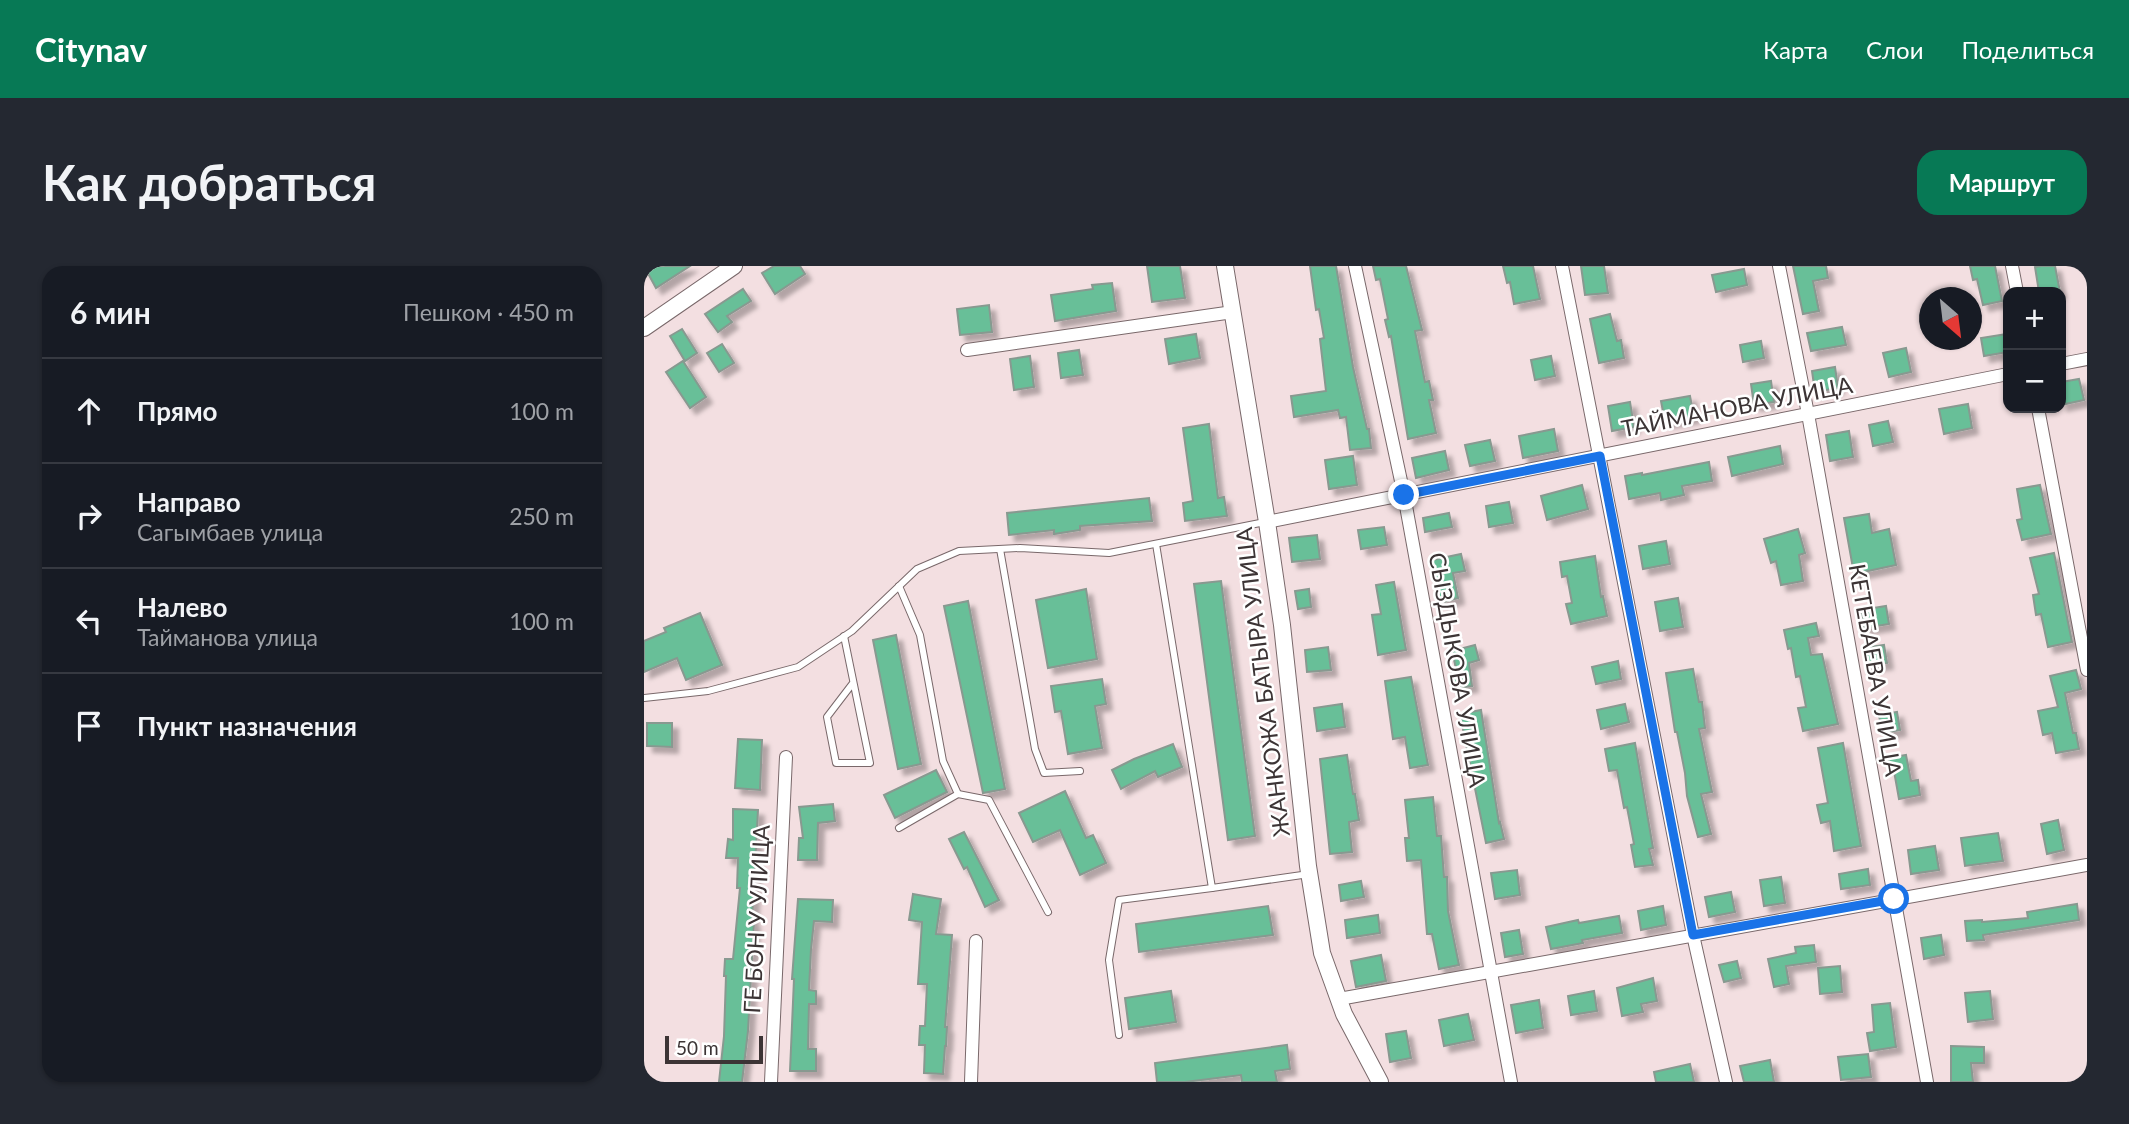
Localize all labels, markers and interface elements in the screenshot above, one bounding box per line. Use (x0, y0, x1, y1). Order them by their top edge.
text: Citynav (35, 29, 147, 69)
text: Карта (1763, 35, 1828, 64)
text: Слои (1866, 35, 1923, 64)
text: Поделиться (1961, 35, 2094, 64)
button: Маршрут (1917, 150, 2087, 215)
text: Как добраться (42, 153, 376, 211)
north arrow (1919, 287, 1982, 350)
map controls (2003, 287, 2066, 413)
button: + (2003, 287, 2066, 350)
text: 6 мин (70, 294, 151, 330)
text: Пешком · 450 m (403, 298, 574, 326)
button: − (2003, 350, 2066, 413)
street label: ТАЙМАНОВА УЛИЦА (1619, 370, 1855, 442)
icon: ahead (70, 392, 108, 430)
text: Прямо (137, 395, 218, 427)
text: 100 m (509, 397, 574, 425)
route end (1388, 479, 1419, 510)
text: Направо (137, 486, 241, 518)
icon: right (70, 497, 108, 535)
text: 250 m (509, 502, 574, 530)
text: Сагымбаев улица (137, 518, 323, 546)
street label: ЖАНКОЖА БАТЫРА УЛИЦА (1229, 525, 1295, 839)
street label: СЫЗДЫКОВА УЛИЦА (1424, 550, 1493, 790)
street label: КЕТЕБАЕВА УЛИЦА (1844, 561, 1909, 779)
text: Налево (137, 591, 227, 623)
icon: left (70, 602, 108, 640)
text: 100 m (509, 607, 574, 635)
text: Тайманова улица (137, 623, 318, 651)
icon: arrive (70, 707, 108, 745)
text: Пункт назначения (137, 710, 357, 742)
street label: ГЕ БОН У УЛИЦА (737, 824, 775, 1014)
route start (1878, 883, 1909, 914)
scale bar (665, 1033, 763, 1065)
text: 50 m (676, 1036, 719, 1059)

